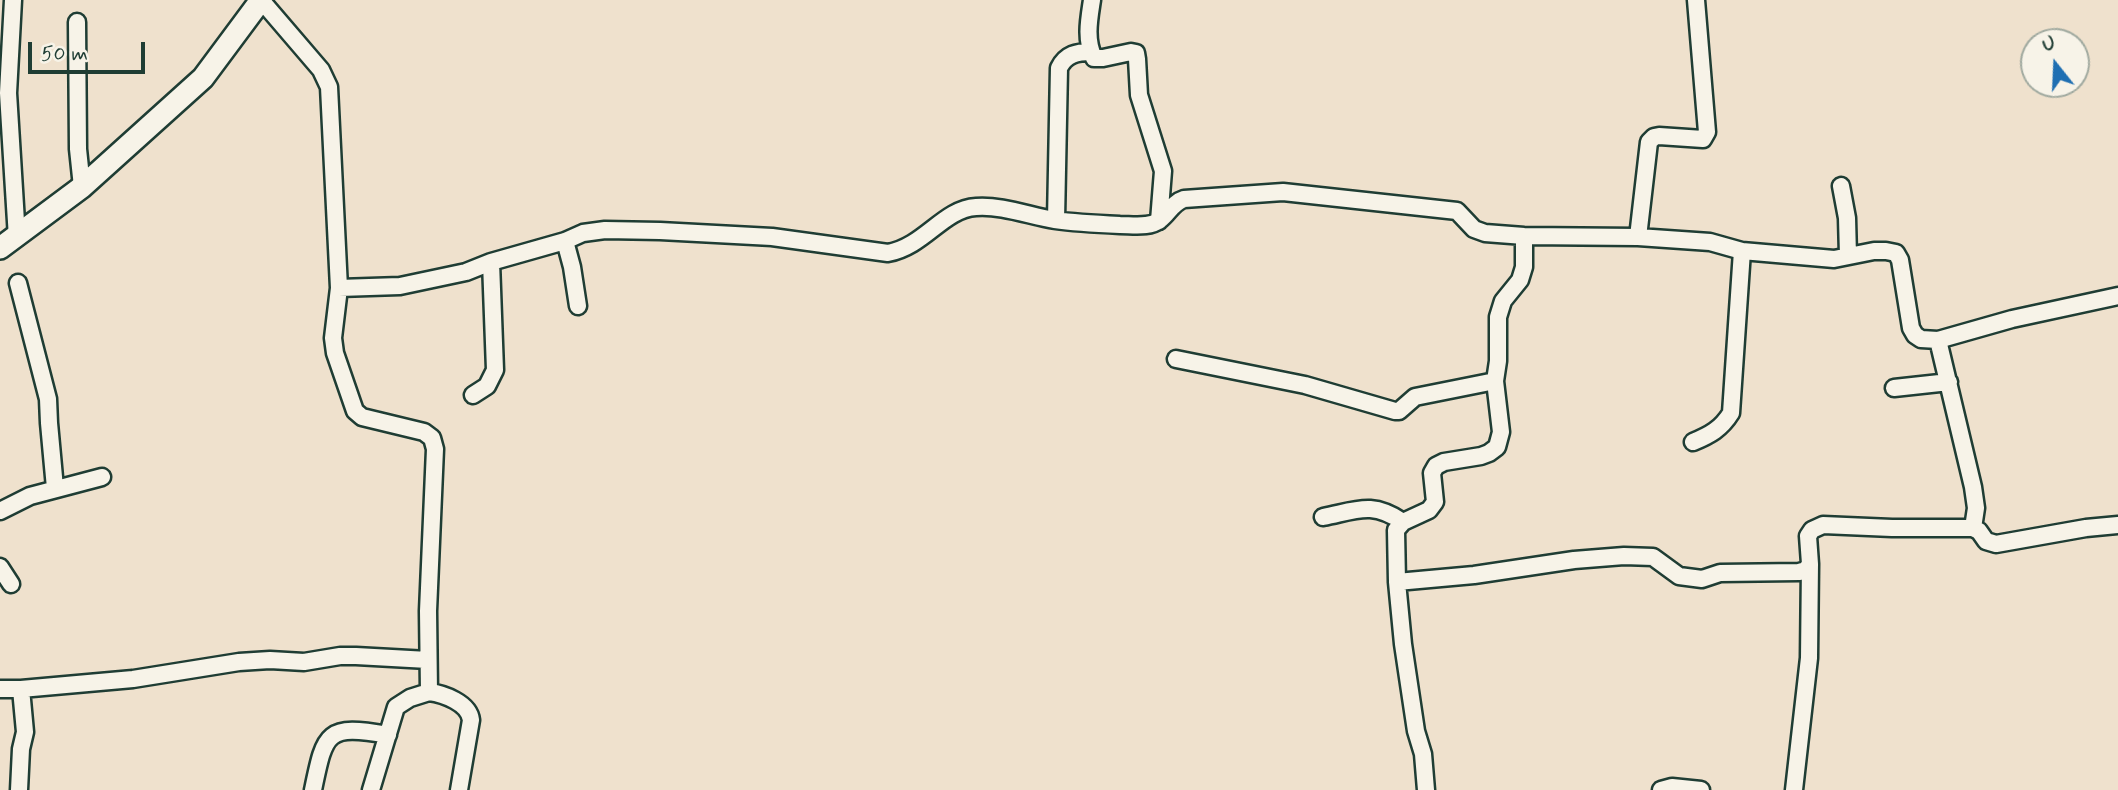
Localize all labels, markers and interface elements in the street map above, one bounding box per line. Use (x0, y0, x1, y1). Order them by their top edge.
scale bar (32, 28, 149, 72)
north arrow (2020, 28, 2090, 98)
text: U (2039, 31, 2059, 58)
text: 50 m (41, 40, 88, 68)

